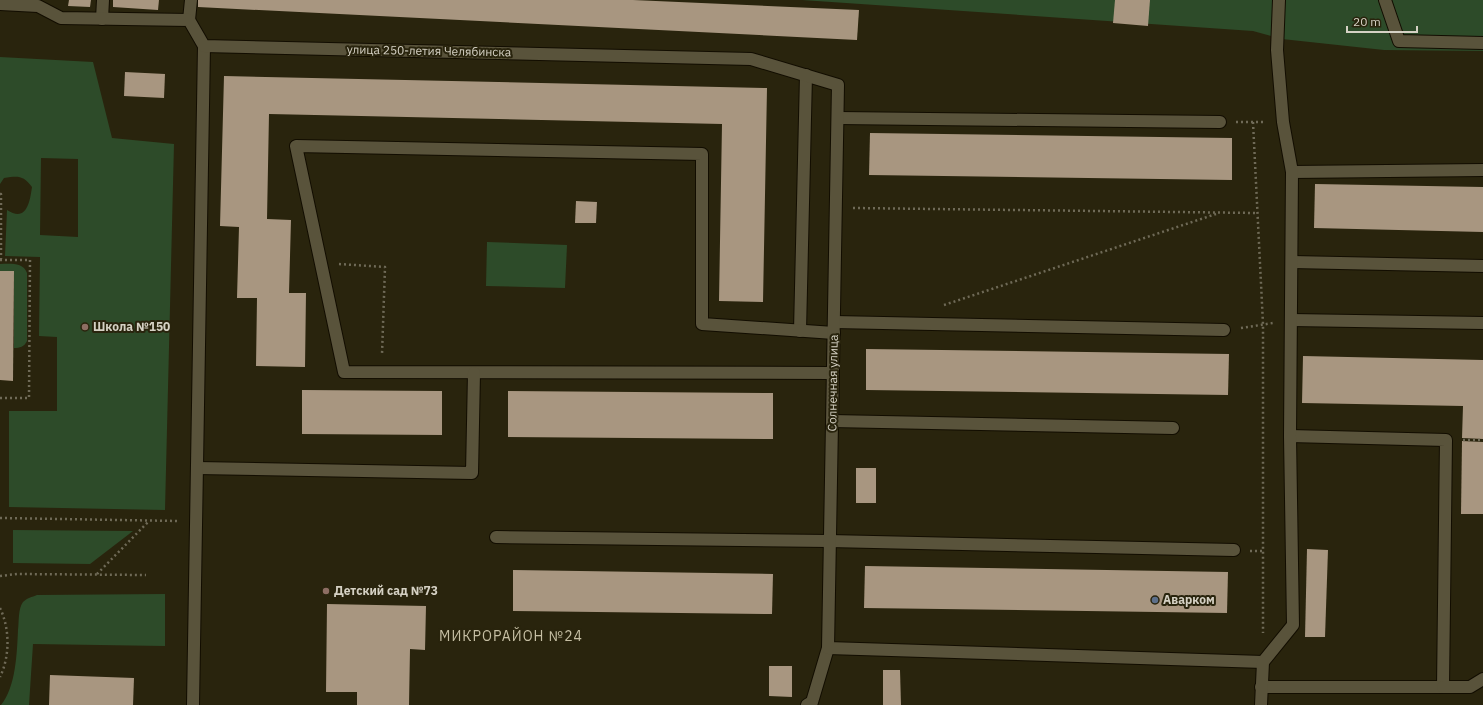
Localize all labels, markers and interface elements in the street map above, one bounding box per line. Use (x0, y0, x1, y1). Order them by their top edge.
scale bar (1347, 8, 1417, 34)
text: 20 m (1353, 14, 1381, 29)
street label: улица 250-летия Челябинска (347, 42, 512, 59)
place label: Школа №150 (93, 319, 170, 334)
marker: Школа №150 (80, 322, 90, 332)
street label: Солнечная улица (824, 334, 841, 432)
place label: Детский сад №73 (334, 583, 438, 598)
marker: Детский сад №73 (321, 586, 331, 596)
place label: Аварком (1163, 592, 1215, 607)
marker: Аварком (1150, 595, 1160, 605)
district label: МИКРОРАЙОН №24 (439, 626, 583, 645)

